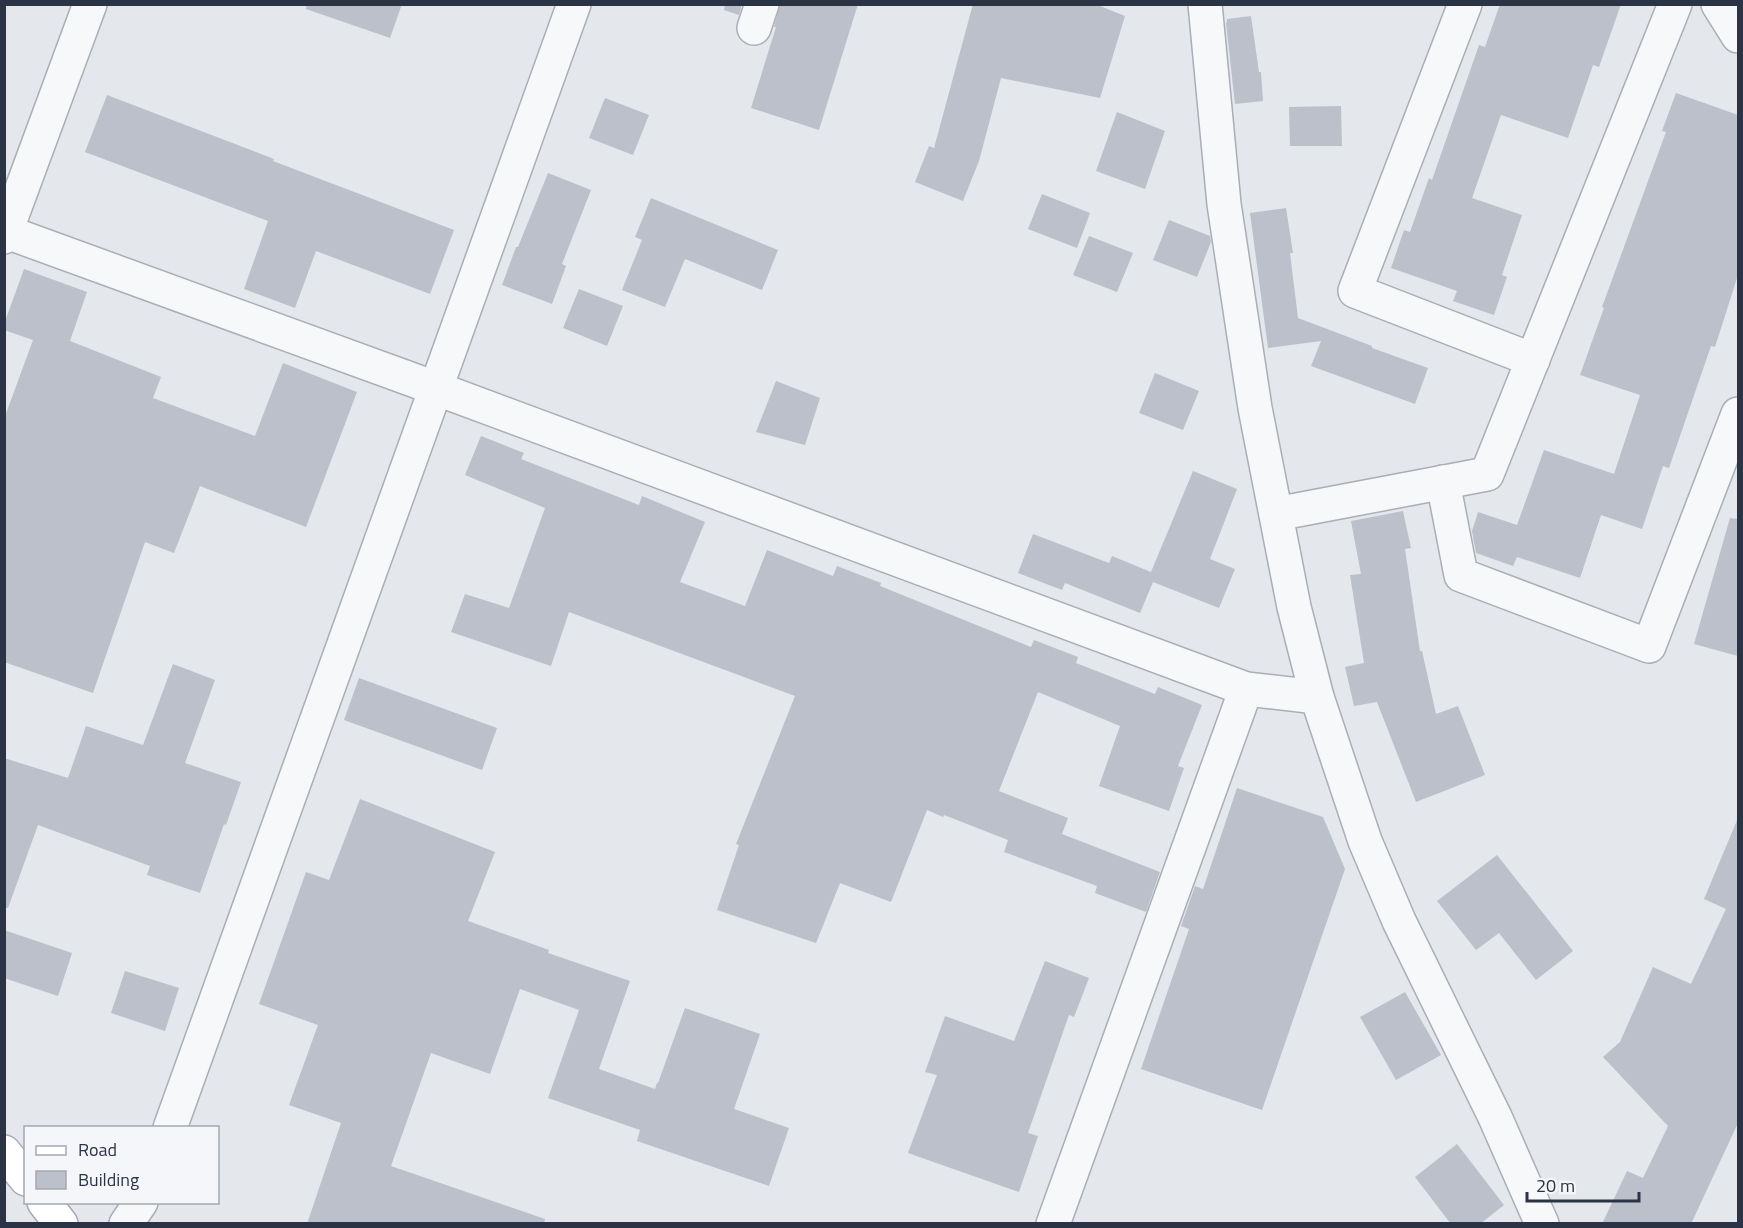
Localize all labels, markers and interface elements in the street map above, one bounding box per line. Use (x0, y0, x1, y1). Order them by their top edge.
legend (24, 1126, 219, 1204)
text: Road (78, 1136, 117, 1163)
scale bar (1527, 1165, 1640, 1203)
text: Building (78, 1166, 139, 1193)
text: 20 m (1536, 1172, 1575, 1199)

